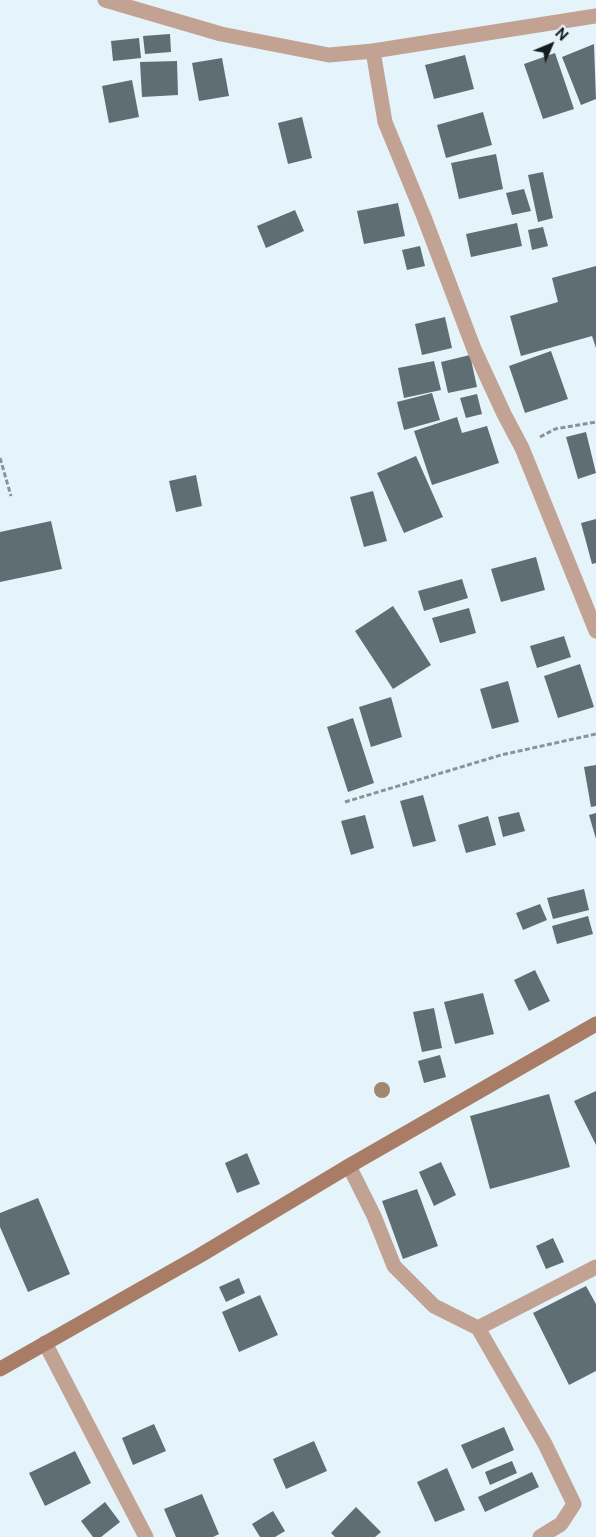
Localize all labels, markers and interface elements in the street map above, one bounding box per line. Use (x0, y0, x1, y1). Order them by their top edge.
north arrow (526, 20, 576, 70)
text: N (552, 25, 571, 44)

